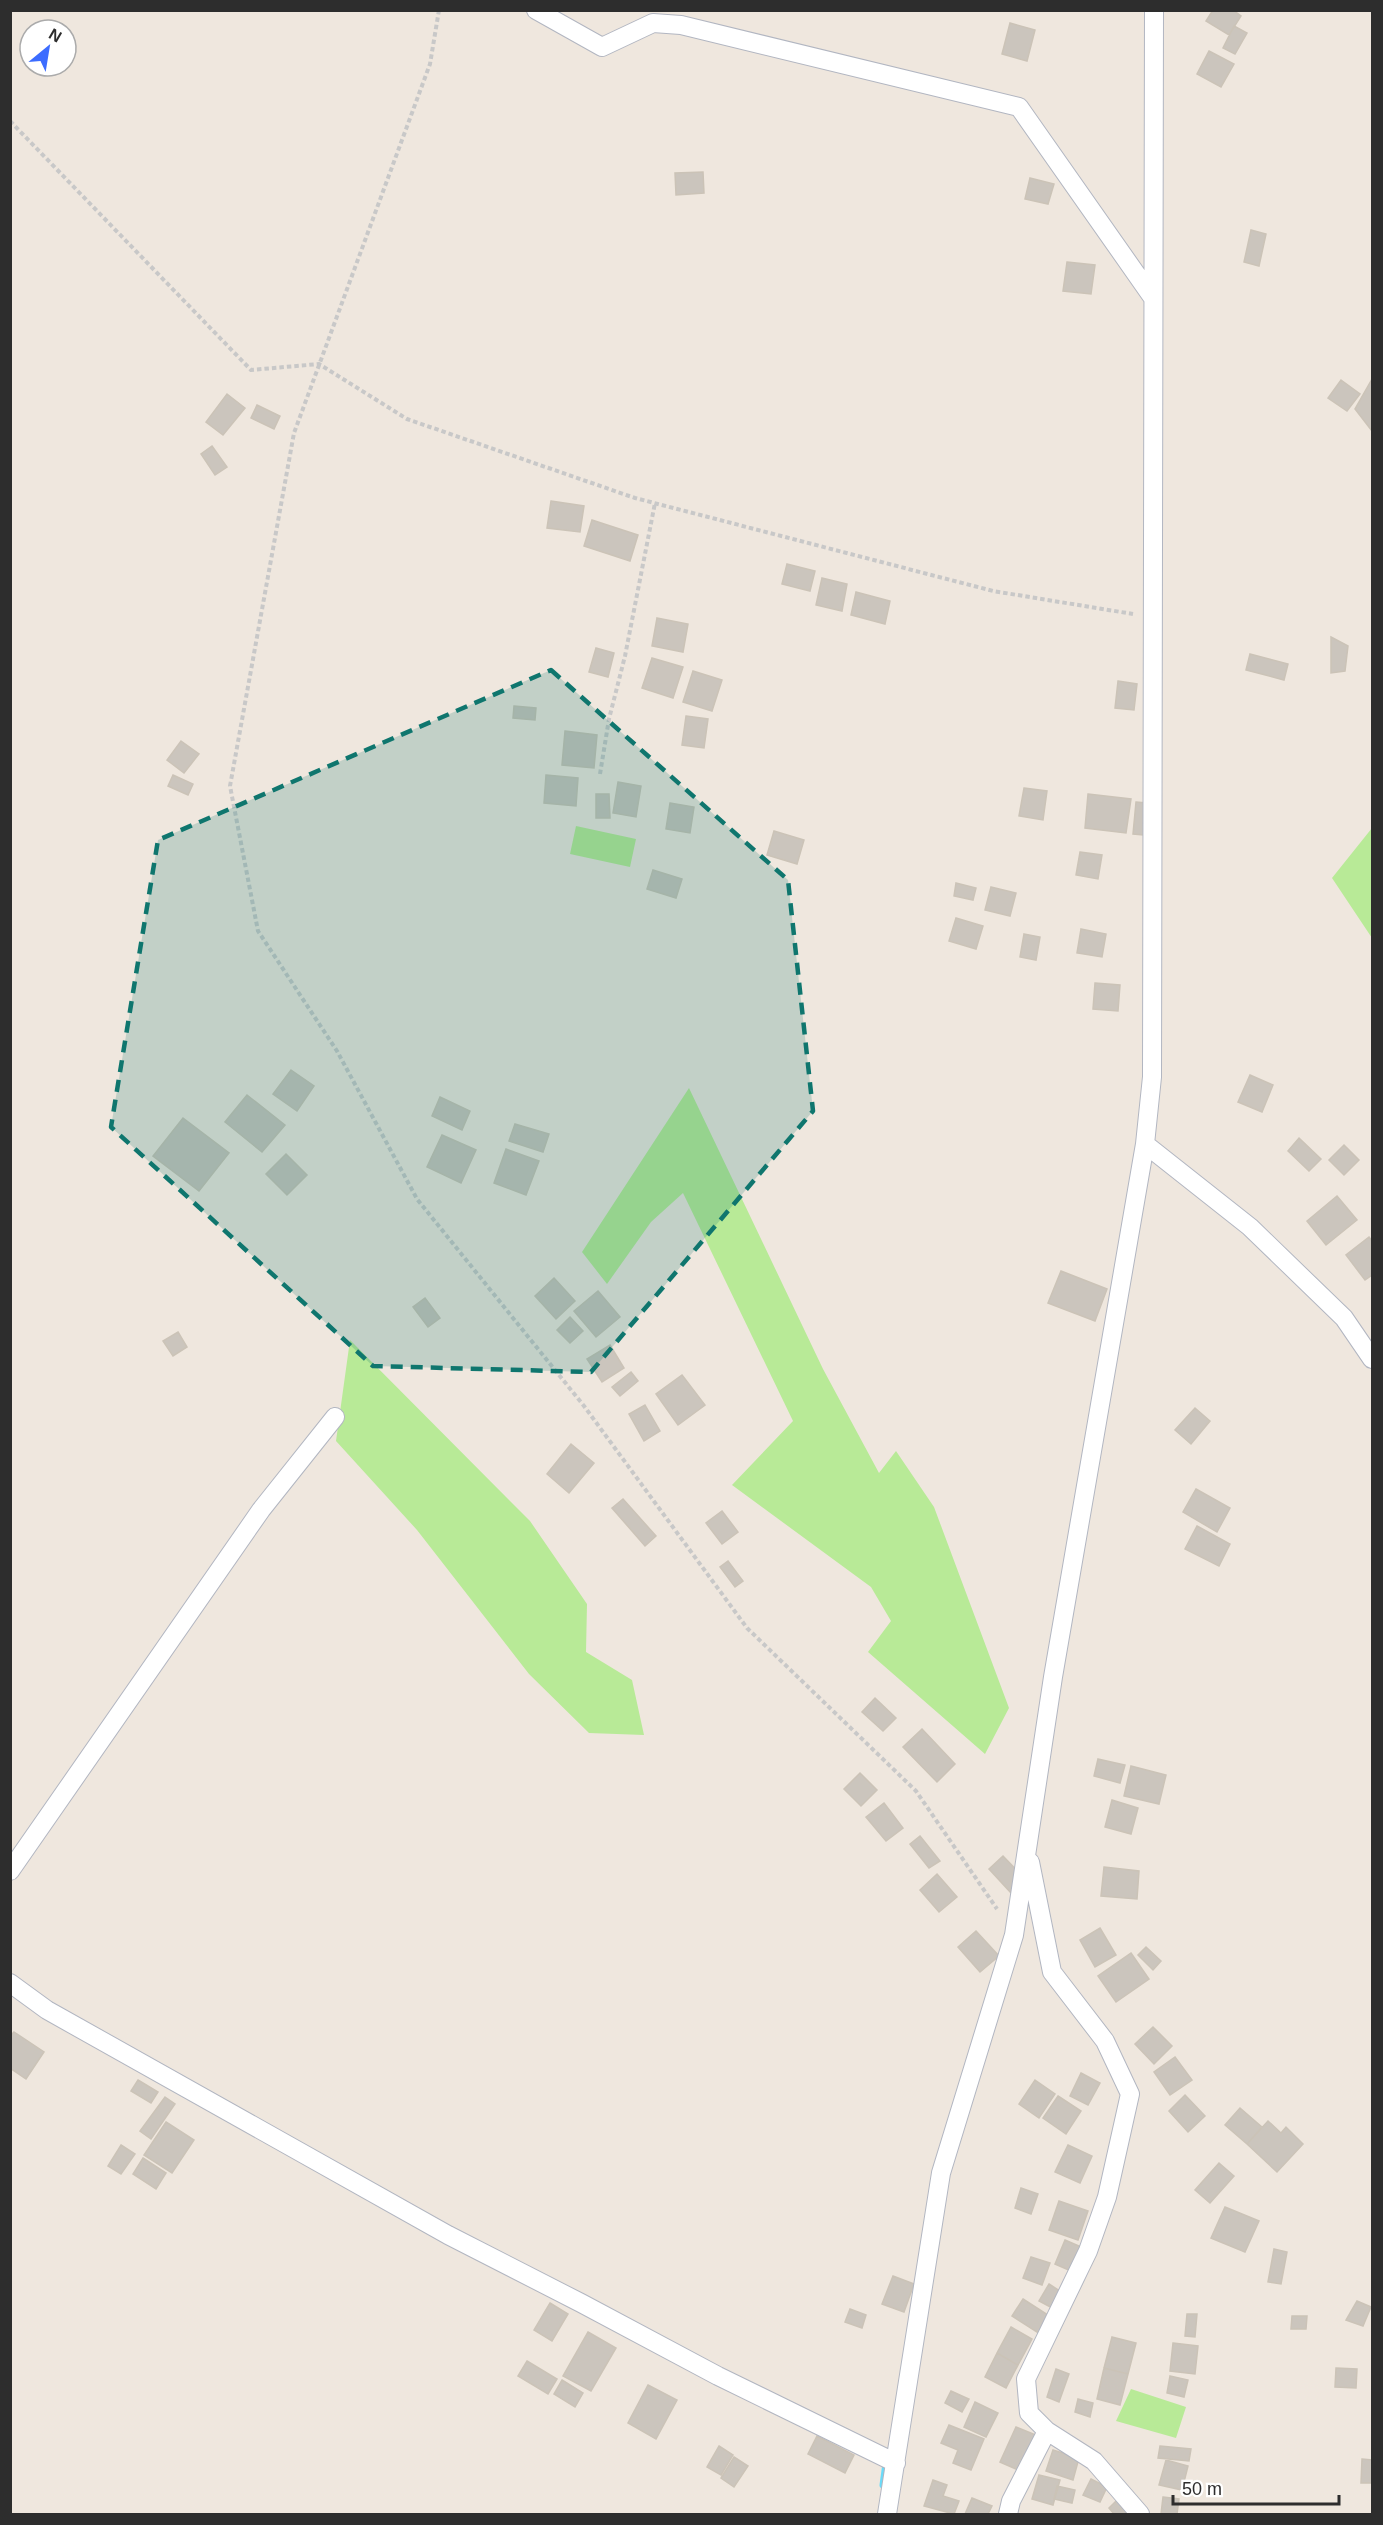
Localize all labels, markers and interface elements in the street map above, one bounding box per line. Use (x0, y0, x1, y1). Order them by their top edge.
north arrow (18, 18, 78, 78)
text: N (46, 25, 65, 46)
scale bar (1173, 2468, 1340, 2506)
text: 50 m (1182, 2479, 1222, 2499)

